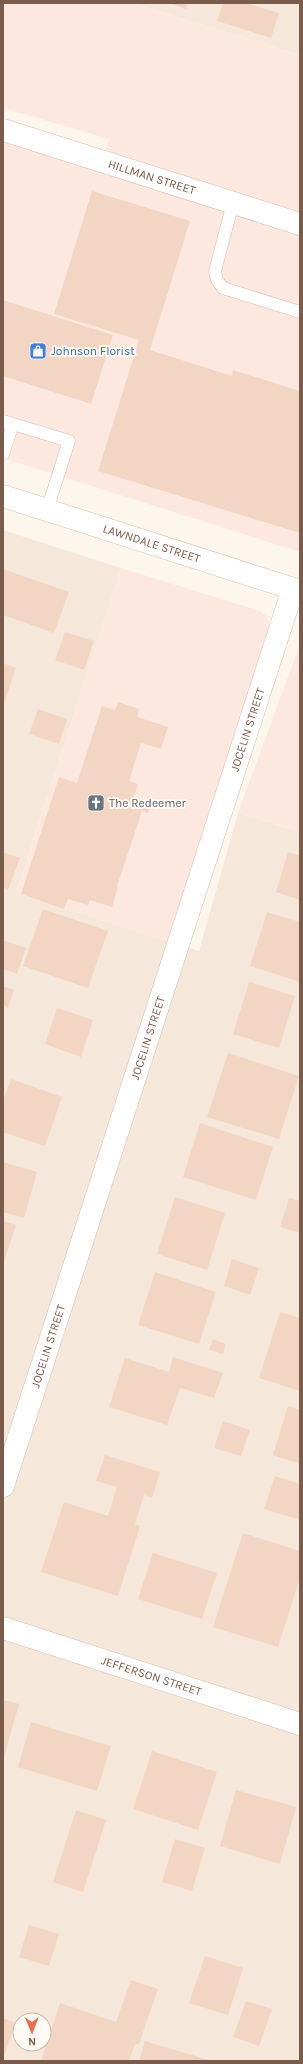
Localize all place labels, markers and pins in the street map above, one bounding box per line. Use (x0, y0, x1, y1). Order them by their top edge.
shop icon: Johnson Florist (28, 341, 48, 361)
place label: Johnson Florist (51, 344, 135, 358)
church icon: The Redeemer (86, 793, 106, 813)
place label: The Redeemer (109, 796, 187, 810)

